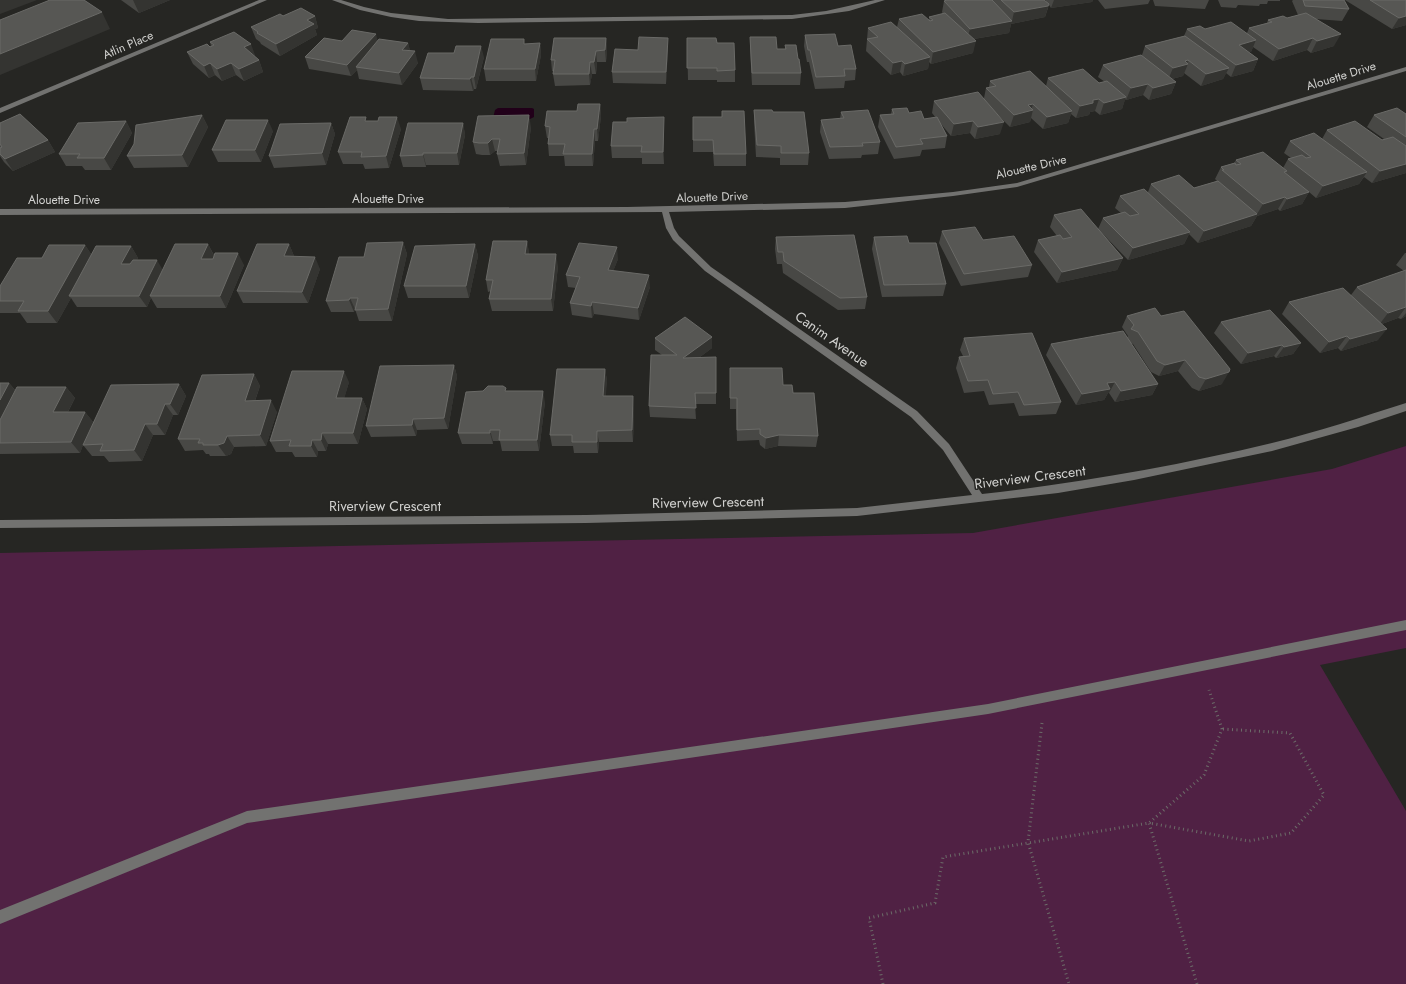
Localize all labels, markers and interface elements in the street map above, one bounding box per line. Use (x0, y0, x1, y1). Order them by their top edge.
street label: Atlin Place (100, 26, 156, 64)
street label: Alouette Drive (1304, 57, 1378, 95)
street label: Alouette Drive (994, 150, 1068, 184)
street label: Alouette Drive (676, 187, 748, 207)
street label: Alouette Drive (352, 190, 424, 208)
street label: Alouette Drive (28, 191, 100, 209)
street label: Canim Avenue (791, 306, 873, 372)
street label: Riverview Crescent (973, 460, 1087, 494)
street label: Riverview Crescent (652, 491, 765, 513)
street label: Riverview Crescent (329, 496, 442, 516)

